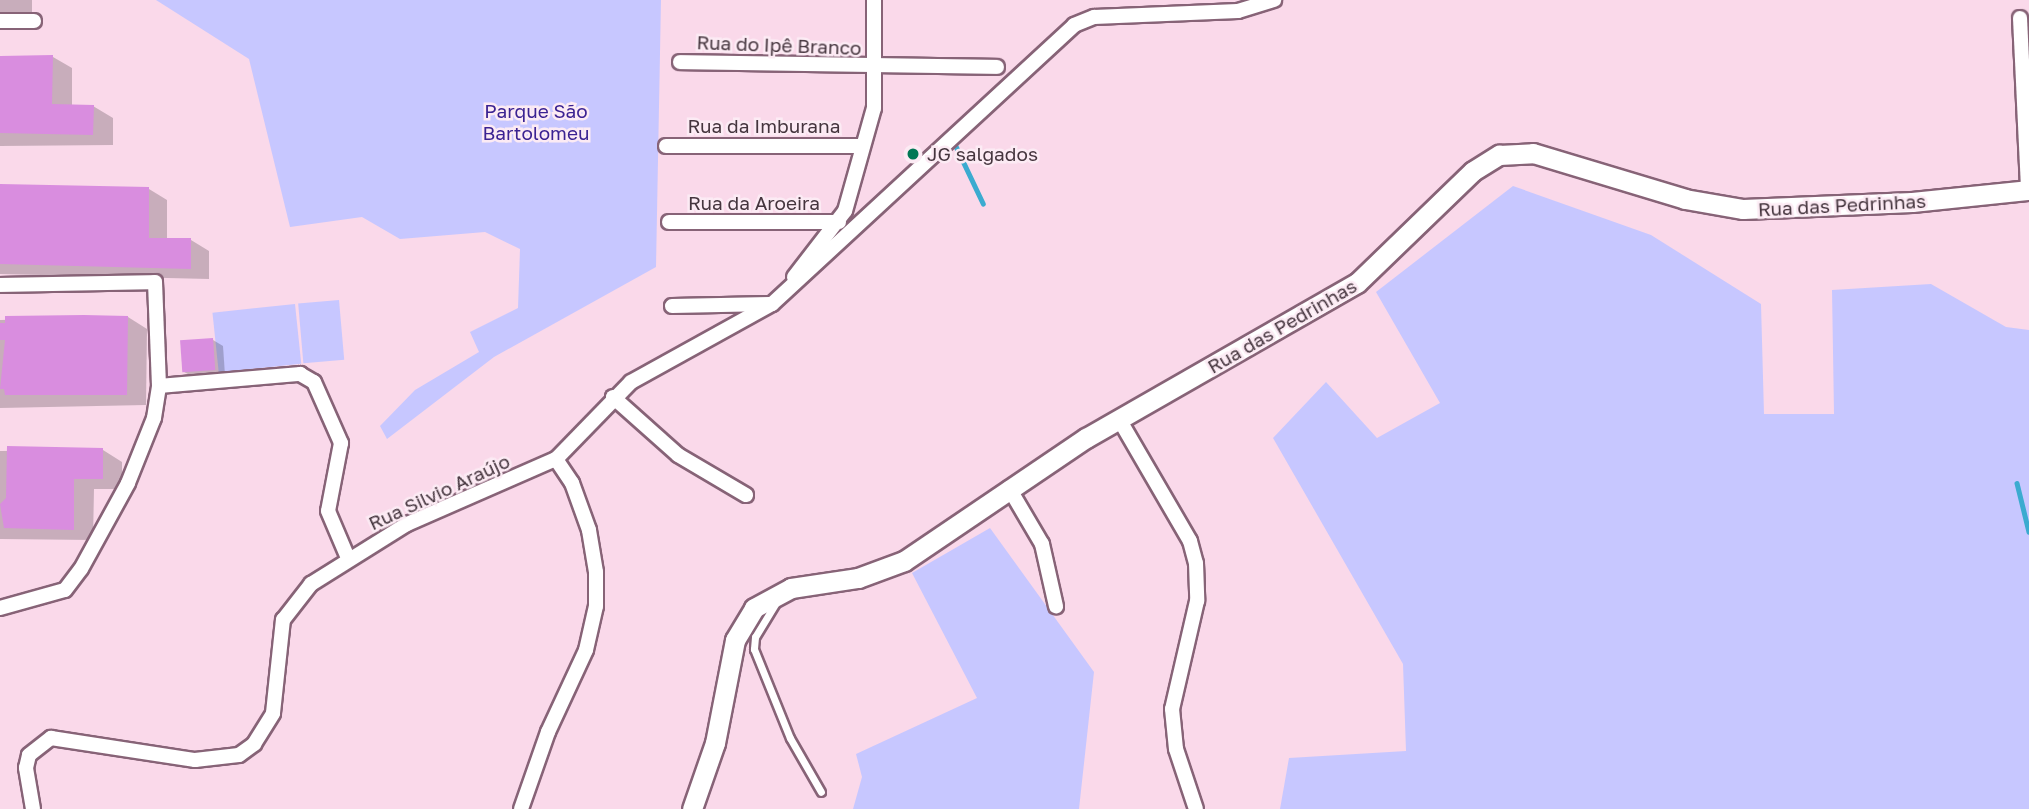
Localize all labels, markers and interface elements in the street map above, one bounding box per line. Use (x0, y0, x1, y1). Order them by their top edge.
street label: Rua do Ipê Branco (696, 31, 862, 59)
park label: Parque São Bartolomeu (483, 100, 589, 144)
street label: Rua da Imburana (687, 115, 841, 137)
place label: JG salgados (927, 143, 1038, 165)
marker: JG salgados (905, 146, 921, 162)
street label: Rua das Pedrinhas (1757, 189, 1927, 221)
street label: Rua da Aroeira (688, 192, 820, 214)
street label: Rua das Pedrinhas (1203, 274, 1361, 378)
street label: Rua Silvio Araújo (365, 449, 513, 535)

